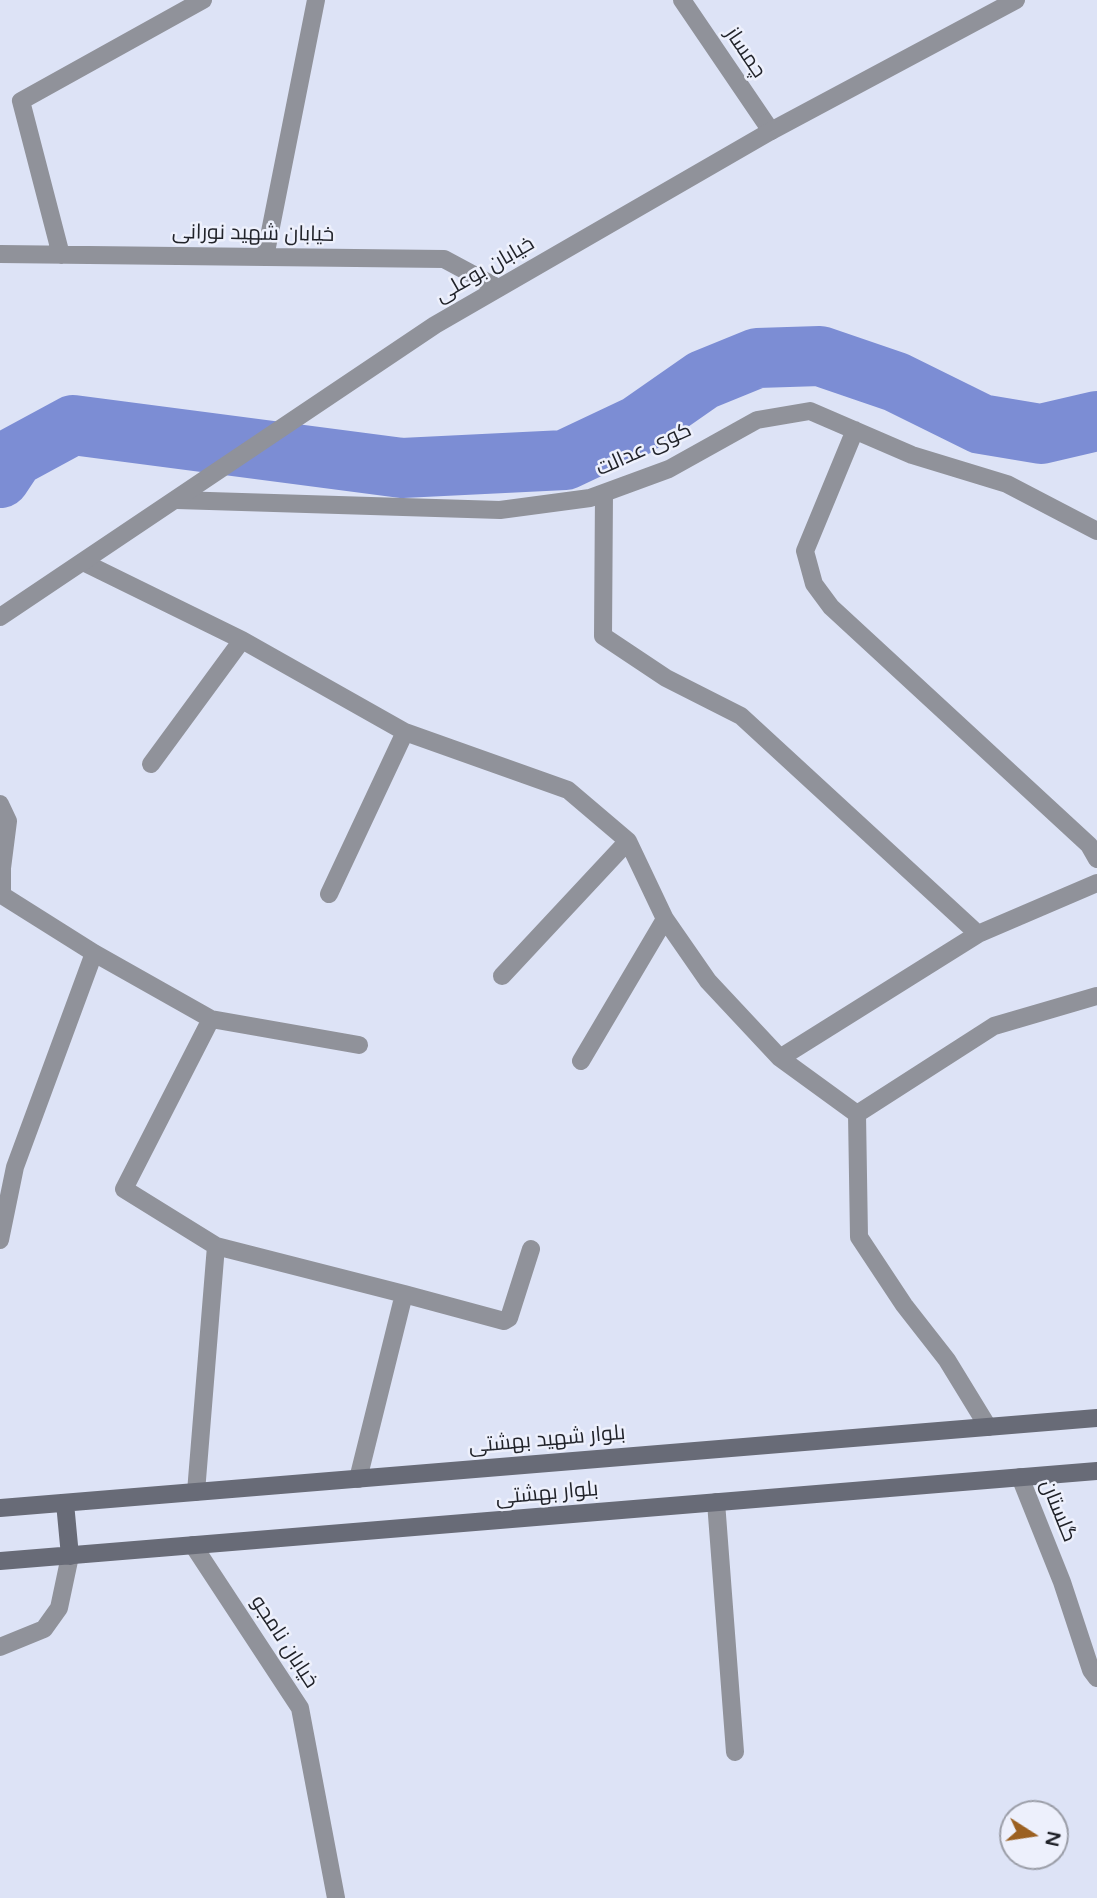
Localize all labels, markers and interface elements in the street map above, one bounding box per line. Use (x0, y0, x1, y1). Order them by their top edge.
street label: چمساز (719, 23, 771, 83)
street label: خیابان شهید نورانی (172, 220, 334, 248)
street label: خیابان بوعلی (431, 231, 539, 309)
street label: کوی عدالت (592, 418, 696, 482)
street label: بلوار شهید بهشتی (468, 1421, 626, 1459)
street label: گلستان (1034, 1476, 1082, 1546)
street label: بلوار بهشتی (495, 1477, 599, 1511)
street label: خیابان نامجو (245, 1591, 323, 1693)
north arrow (999, 1800, 1069, 1870)
text: N (1040, 1829, 1065, 1849)

